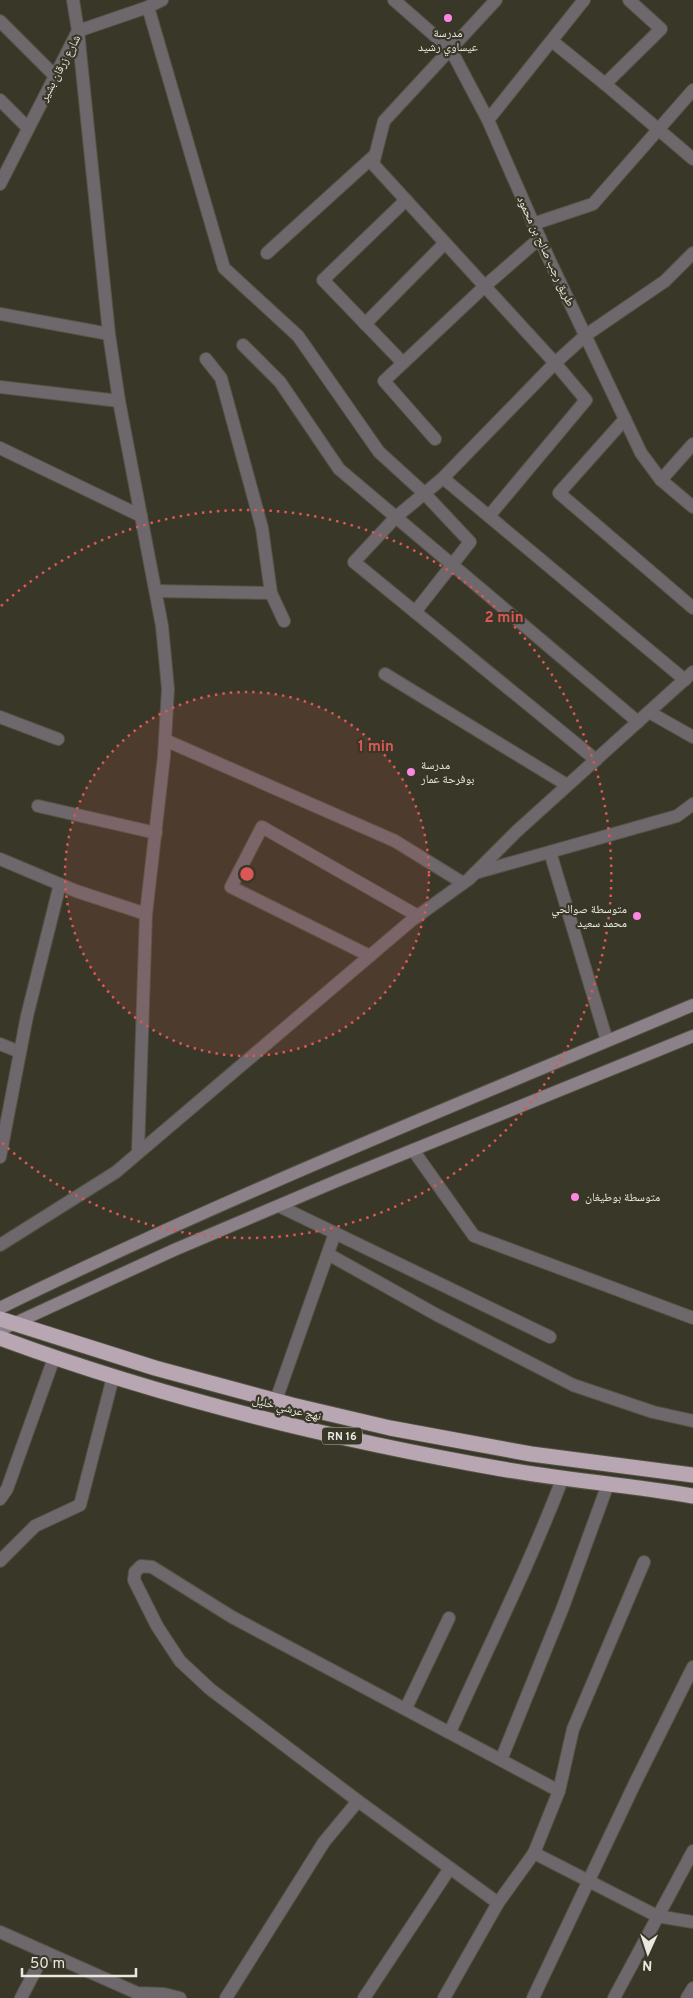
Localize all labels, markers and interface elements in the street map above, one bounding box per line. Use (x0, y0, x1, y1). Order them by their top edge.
marker: مدرسة عيساوي رشيد (442, 12, 454, 24)
place label: مدرسة عيساوي رشيد (418, 26, 478, 57)
street label: شارع زرقان بشير (36, 32, 85, 105)
street label: طريق رجب صالح بن محمود (512, 194, 578, 309)
text: 2 min (484, 609, 524, 628)
text: 1 min (358, 738, 394, 757)
place label: مدرسة بوفرحة عمار (420, 758, 474, 788)
marker: مدرسة بوفرحة عمار (405, 766, 417, 778)
centre of rings (238, 865, 256, 883)
place label: متوسطة صوالحي محمد سعيد (551, 902, 627, 932)
marker: متوسطة صوالحي محمد سعيد (631, 910, 643, 922)
place label: متوسطة بوطيغان (585, 1190, 660, 1206)
marker: متوسطة بوطيغان (569, 1191, 581, 1203)
street label: نهج عرشي خليل (250, 1393, 323, 1426)
road number: RN 16 (322, 1428, 362, 1444)
north arrow (623, 1928, 673, 1978)
scale bar (22, 1946, 136, 1978)
text: 50 m (30, 1955, 65, 1974)
text: N (642, 1956, 653, 1973)

